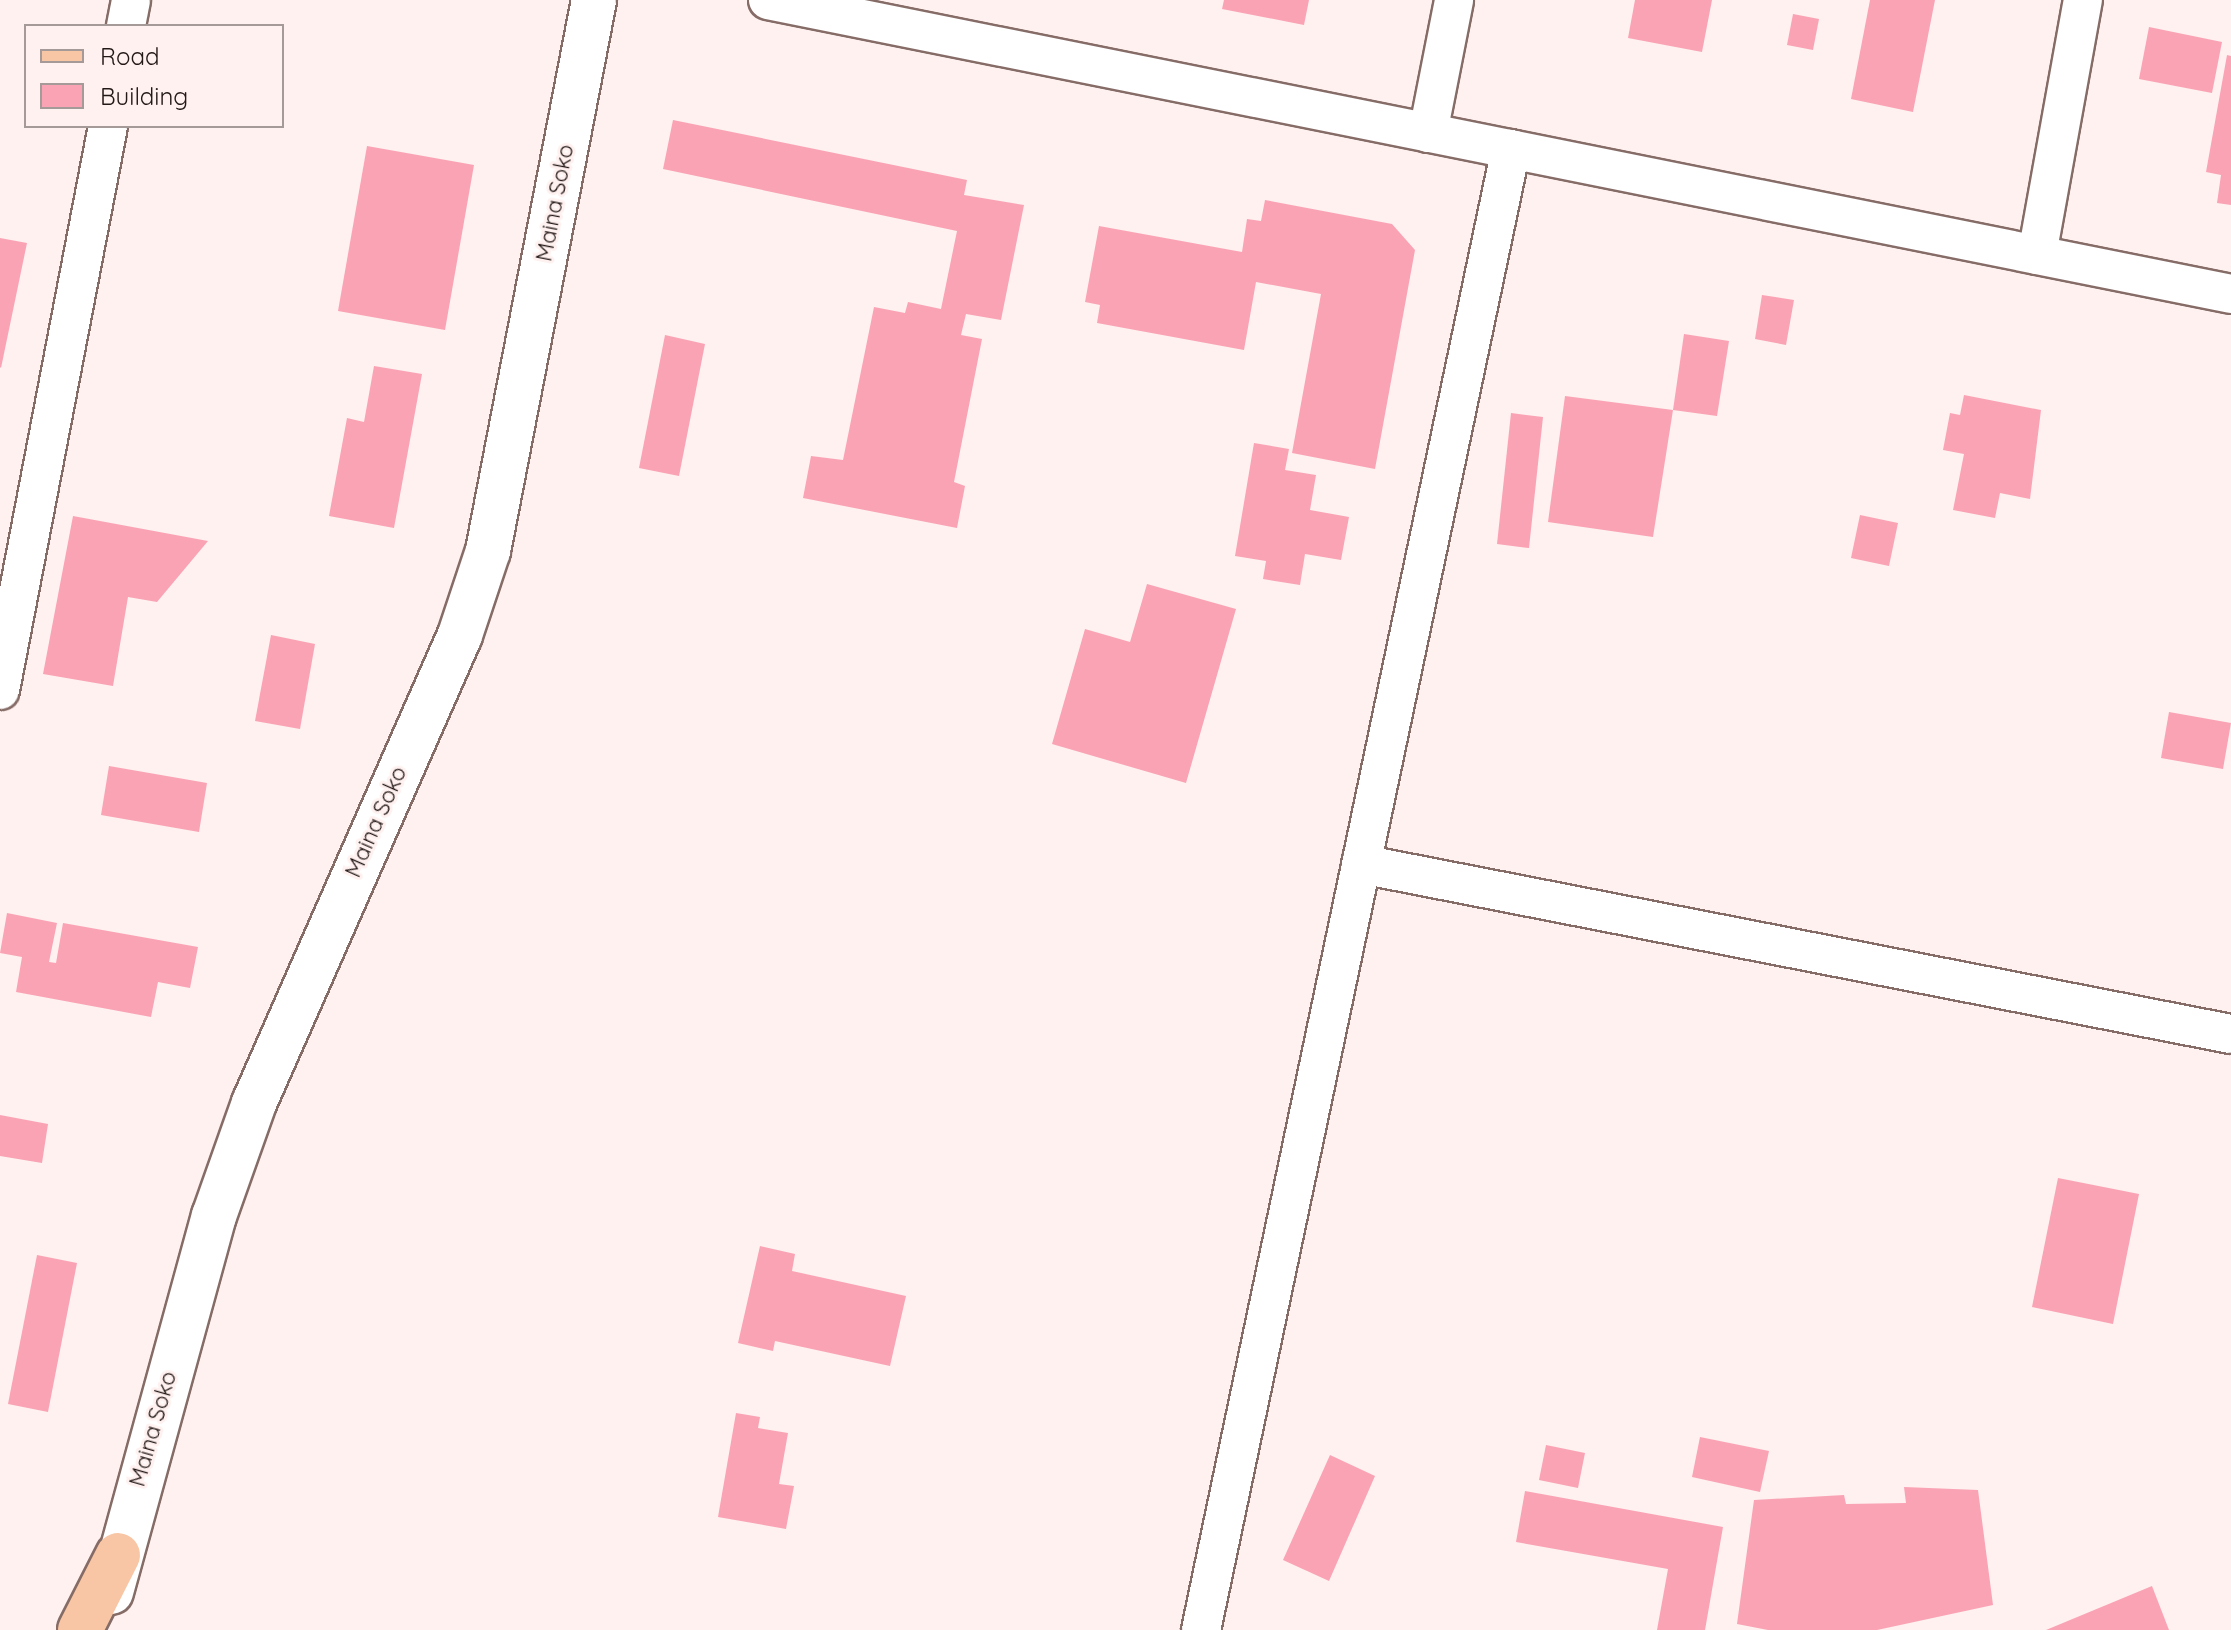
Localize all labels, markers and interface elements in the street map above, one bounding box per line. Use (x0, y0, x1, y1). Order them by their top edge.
legend (24, 24, 284, 128)
text: Road (100, 41, 160, 71)
text: Building (100, 81, 188, 111)
street label: Maina Soko (531, 142, 579, 264)
street label: Maina Soko (340, 762, 412, 882)
street label: Maina Soko (124, 1368, 182, 1490)

